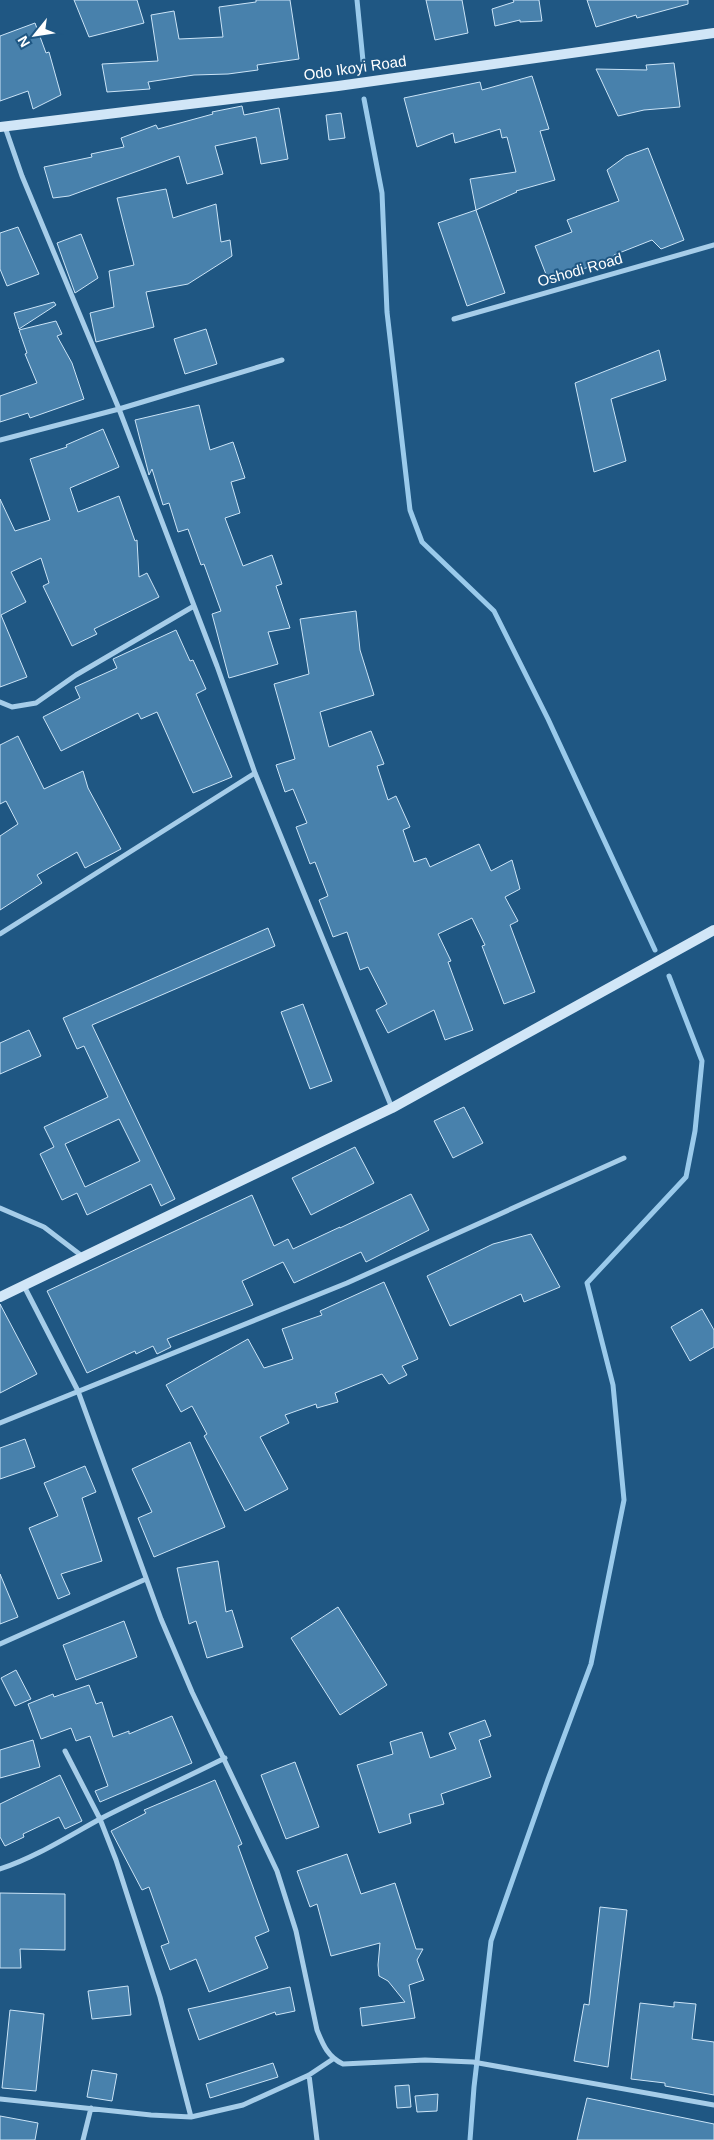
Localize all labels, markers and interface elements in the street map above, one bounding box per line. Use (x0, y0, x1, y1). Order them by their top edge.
north arrow (10, 10, 60, 60)
text: N (14, 33, 33, 50)
street label: Odo Ikoyi Road (303, 52, 407, 83)
street label: Oshodi Road (535, 249, 624, 290)

